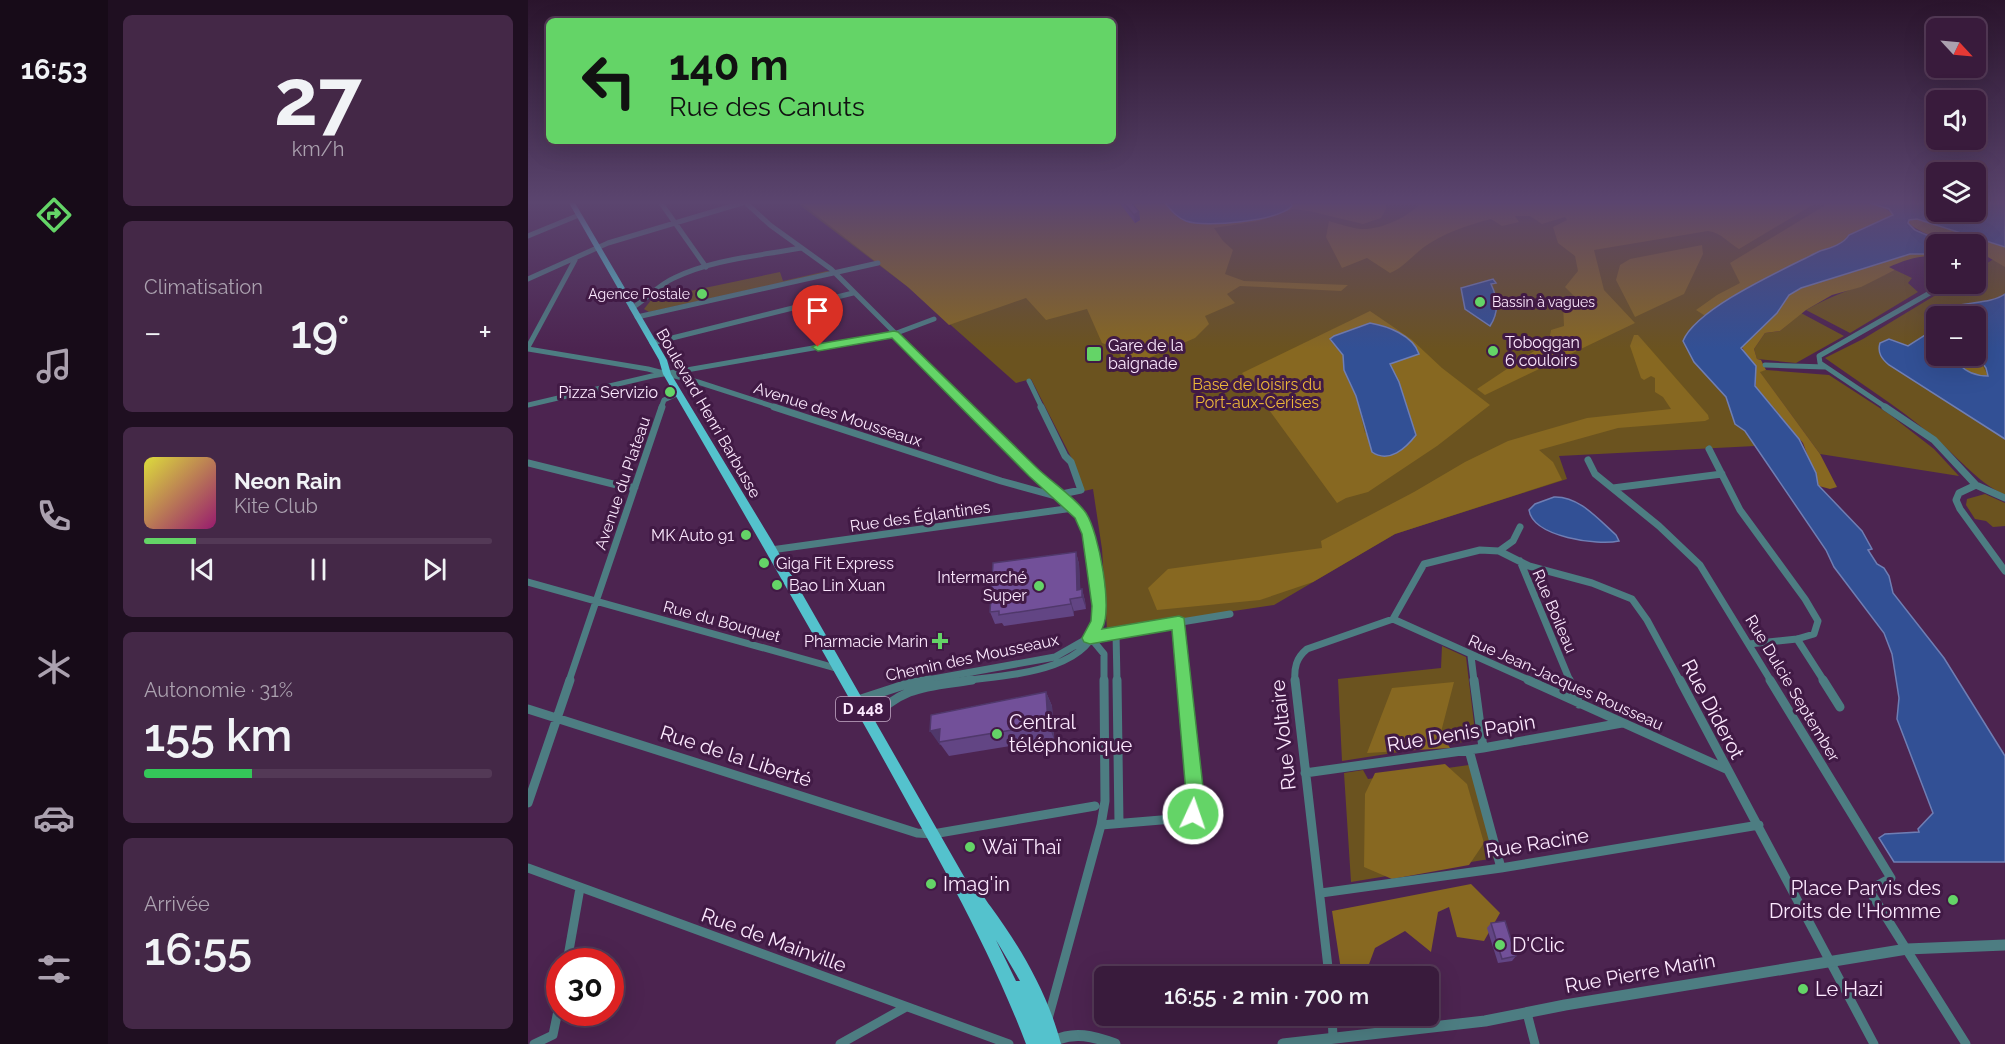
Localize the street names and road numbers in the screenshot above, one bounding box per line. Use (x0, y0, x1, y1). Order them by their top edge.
street label: Boulevard Henri Barbusse (652, 325, 765, 501)
street label: Avenue des Mousseaux (751, 378, 924, 451)
street label: Avenue du Plateau (591, 414, 654, 552)
street label: Rue des Églantines (849, 496, 992, 536)
street label: Rue Boileau (1528, 567, 1581, 656)
street label: Rue du Bouquet (661, 597, 783, 646)
street label: Rue Dulcie September (1741, 612, 1844, 765)
street label: Chemin des Mousseaux (884, 630, 1060, 685)
street label: Rue Jean-Jacques Rousseau (1465, 631, 1666, 734)
street label: Rue Diderot (1677, 655, 1749, 763)
street label: Rue Voltaire (1265, 678, 1301, 791)
road number: D 448 (836, 697, 890, 721)
street label: Rue Denis Papin (1385, 709, 1537, 757)
street label: Rue de la Liberté (657, 720, 815, 792)
street label: Rue Racine (1484, 823, 1591, 863)
street label: Rue de Mainville (698, 903, 850, 977)
street label: Rue Pierre Marin (1563, 948, 1717, 998)

